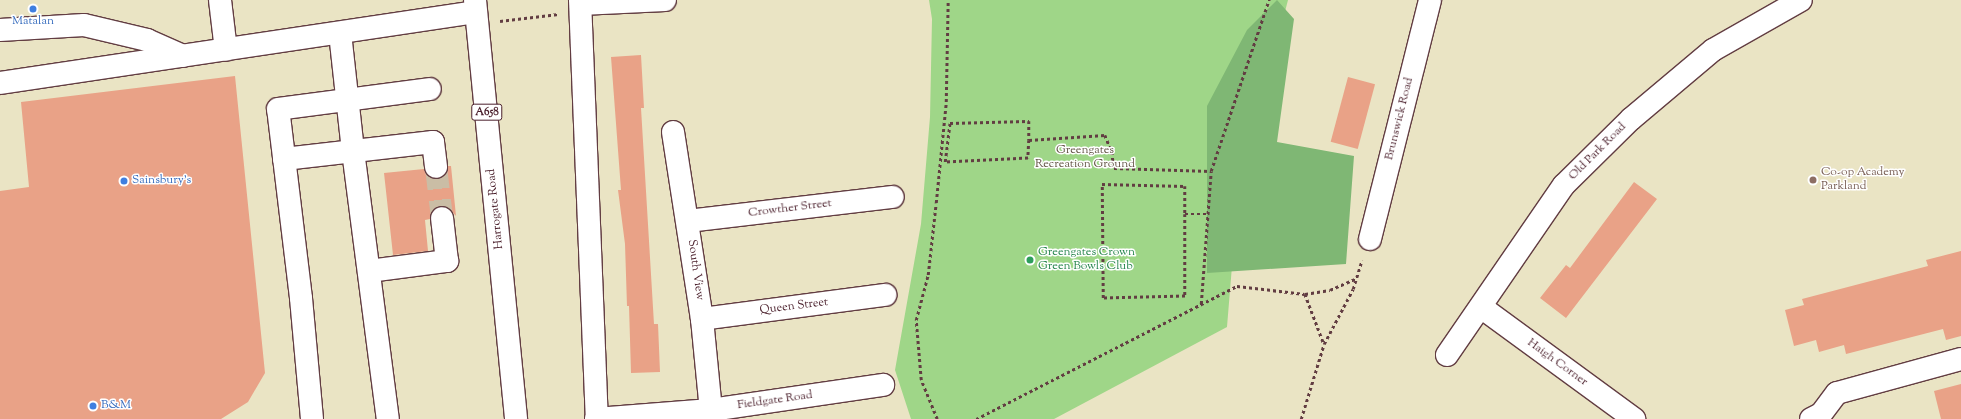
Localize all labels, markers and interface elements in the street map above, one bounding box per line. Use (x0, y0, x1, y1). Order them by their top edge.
marker: Matalan (28, 4, 38, 14)
place label: Matalan (12, 15, 54, 29)
street label: Brunswick Road (1383, 76, 1417, 162)
road number: A658 (471, 103, 503, 121)
street label: Old Park Road (1566, 120, 1630, 184)
park label: Greengates Recreation Ground (1035, 144, 1135, 172)
place label: Co-op Academy Parkland (1821, 166, 1904, 194)
street label: Harrogate Road (485, 168, 507, 250)
place label: Sainsbury's (132, 174, 191, 188)
marker: Co-op Academy Parkland (1808, 175, 1818, 185)
marker: Sainsbury's (119, 176, 129, 186)
street label: Crowther Street (748, 197, 832, 221)
street label: South View (684, 239, 706, 301)
place label: Greengates Crown Green Bowls Club (1038, 246, 1135, 274)
marker: Greengates Crown Green Bowls Club (1025, 255, 1035, 265)
street label: Queen Street (759, 296, 829, 318)
street label: Haigh Corner (1524, 336, 1590, 390)
street label: Fieldgate Road (737, 389, 813, 413)
place label: B&M (101, 399, 131, 413)
marker: B&M (88, 401, 98, 411)

